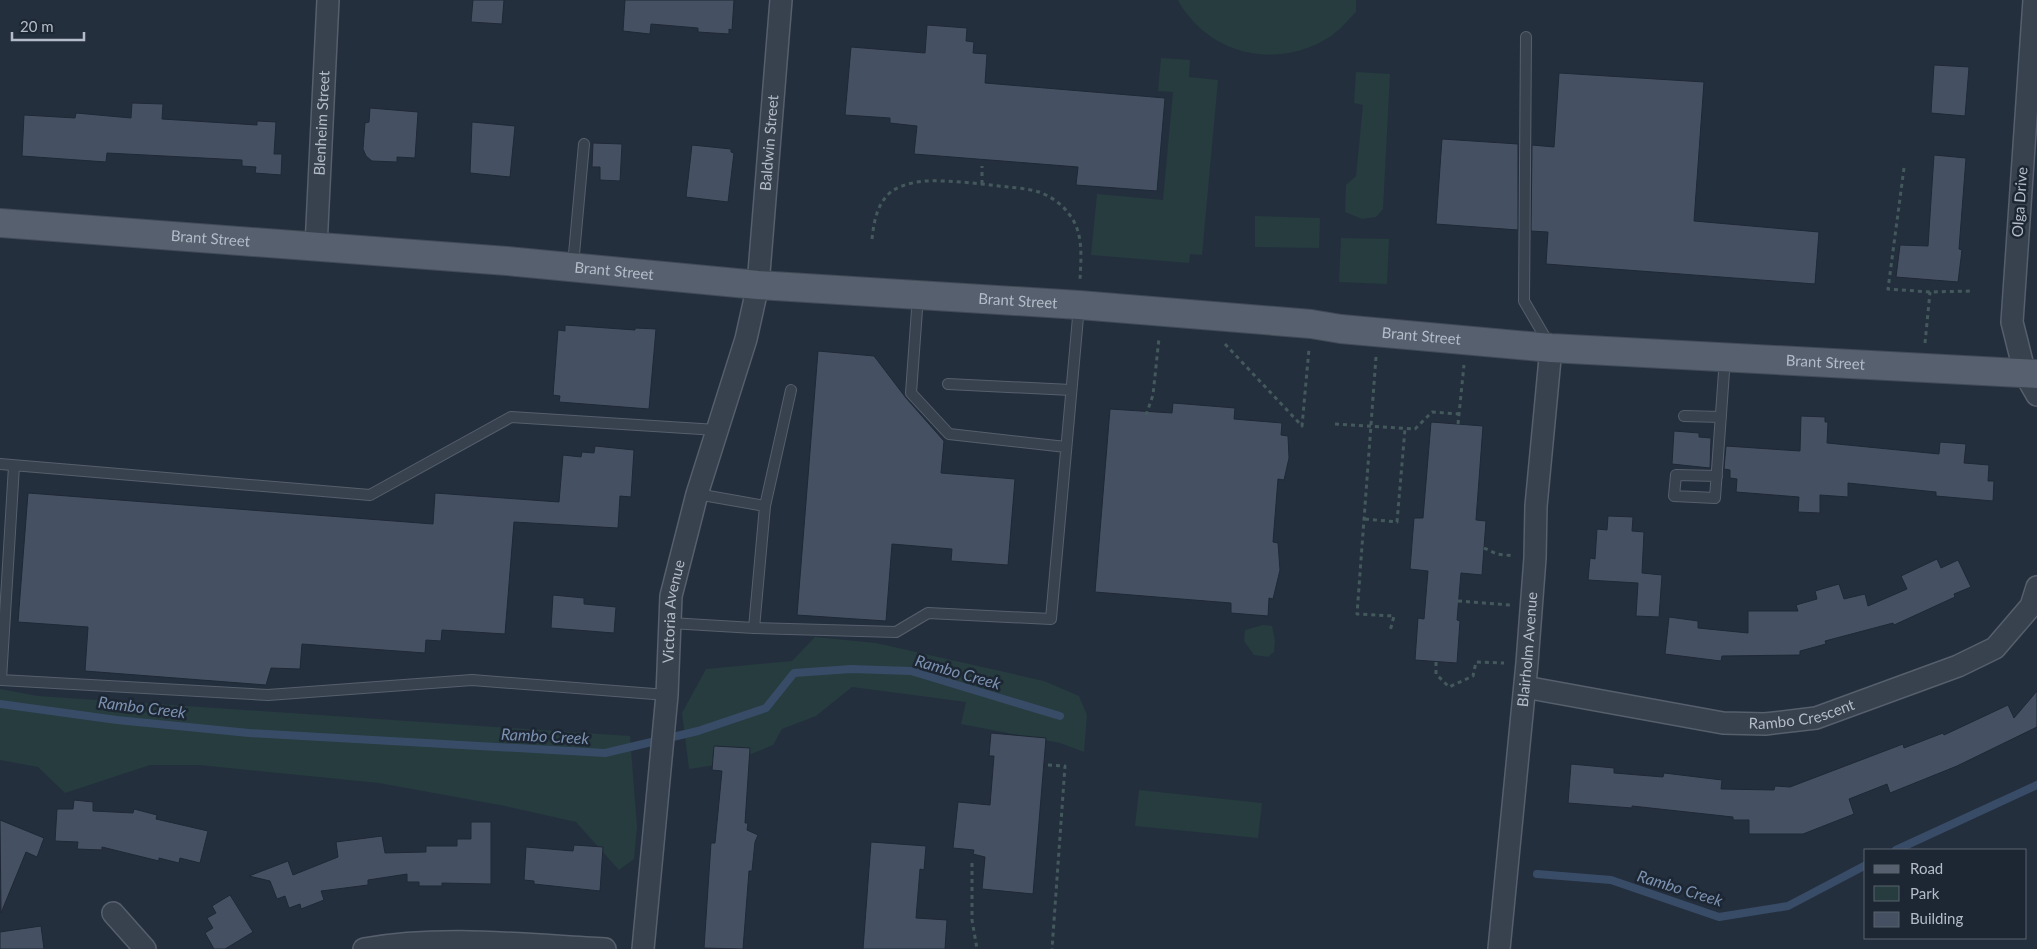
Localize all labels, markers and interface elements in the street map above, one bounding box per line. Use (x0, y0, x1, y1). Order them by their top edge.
scale bar (12, 10, 85, 42)
text: 20 m (20, 17, 54, 35)
street label: Blenheim Street (309, 70, 333, 176)
street label: Baldwin Street (756, 93, 781, 191)
street label: Olga Drive (2008, 166, 2030, 238)
street label: Brant Street (170, 226, 251, 250)
street label: Brant Street (574, 258, 655, 283)
street label: Brant Street (978, 289, 1059, 312)
street label: Brant Street (1381, 323, 1462, 348)
street label: Brant Street (1785, 351, 1866, 373)
street label: Victoria Avenue (658, 558, 688, 664)
street label: Blairholm Avenue (1513, 591, 1540, 708)
water label: Rambo Creek (913, 650, 1004, 693)
water label: Rambo Creek (97, 692, 187, 721)
street label: Rambo Crescent (1749, 695, 1857, 732)
water label: Rambo Creek (501, 724, 590, 747)
legend (1864, 849, 2027, 939)
text: Road (1910, 859, 1943, 877)
water label: Rambo Creek (1635, 866, 1725, 910)
text: Park (1910, 884, 1940, 902)
text: Building (1910, 909, 1963, 927)

